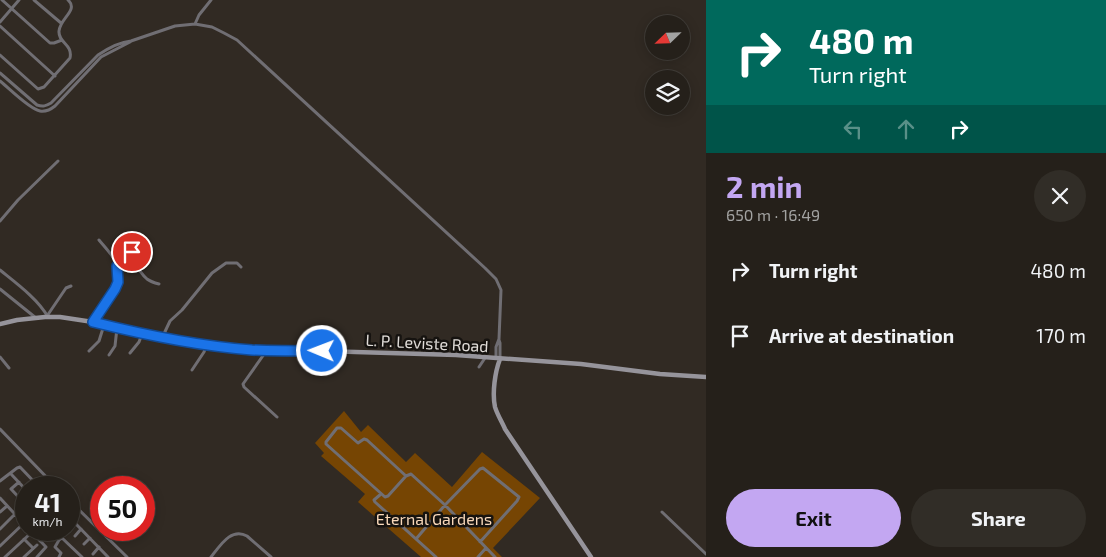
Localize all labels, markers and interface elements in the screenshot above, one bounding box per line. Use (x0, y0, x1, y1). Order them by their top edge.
north arrow (645, 15, 690, 60)
map controls (645, 15, 690, 115)
text: 480 m (809, 19, 914, 61)
icon: right (726, 20, 791, 85)
text: Turn right (809, 61, 907, 87)
button: layers (645, 70, 690, 115)
icon: left (839, 115, 867, 143)
icon: ahead (892, 115, 920, 143)
icon: right (945, 115, 973, 143)
text: 2 min (726, 168, 803, 204)
button: close (1034, 170, 1086, 222)
text: 650 m · 16:49 (726, 205, 820, 224)
pin (111, 231, 153, 273)
icon: arrive (118, 238, 146, 266)
icon: right (726, 257, 754, 285)
text: Turn right (769, 259, 857, 282)
text: 480 m (1030, 259, 1086, 282)
icon: arrive (726, 322, 754, 350)
position arrow (295, 324, 347, 376)
text: Arrive at destination (769, 324, 954, 347)
text: 170 m (1036, 324, 1086, 347)
street label: L. P. Leviste Road (365, 330, 489, 355)
speed limit sign: 50 (90, 476, 155, 541)
text: 41 (34, 487, 61, 517)
button: Exit (726, 489, 901, 547)
button: Share (911, 489, 1086, 547)
park label: Eternal Gardens (376, 509, 492, 528)
text: km/h (33, 514, 62, 528)

